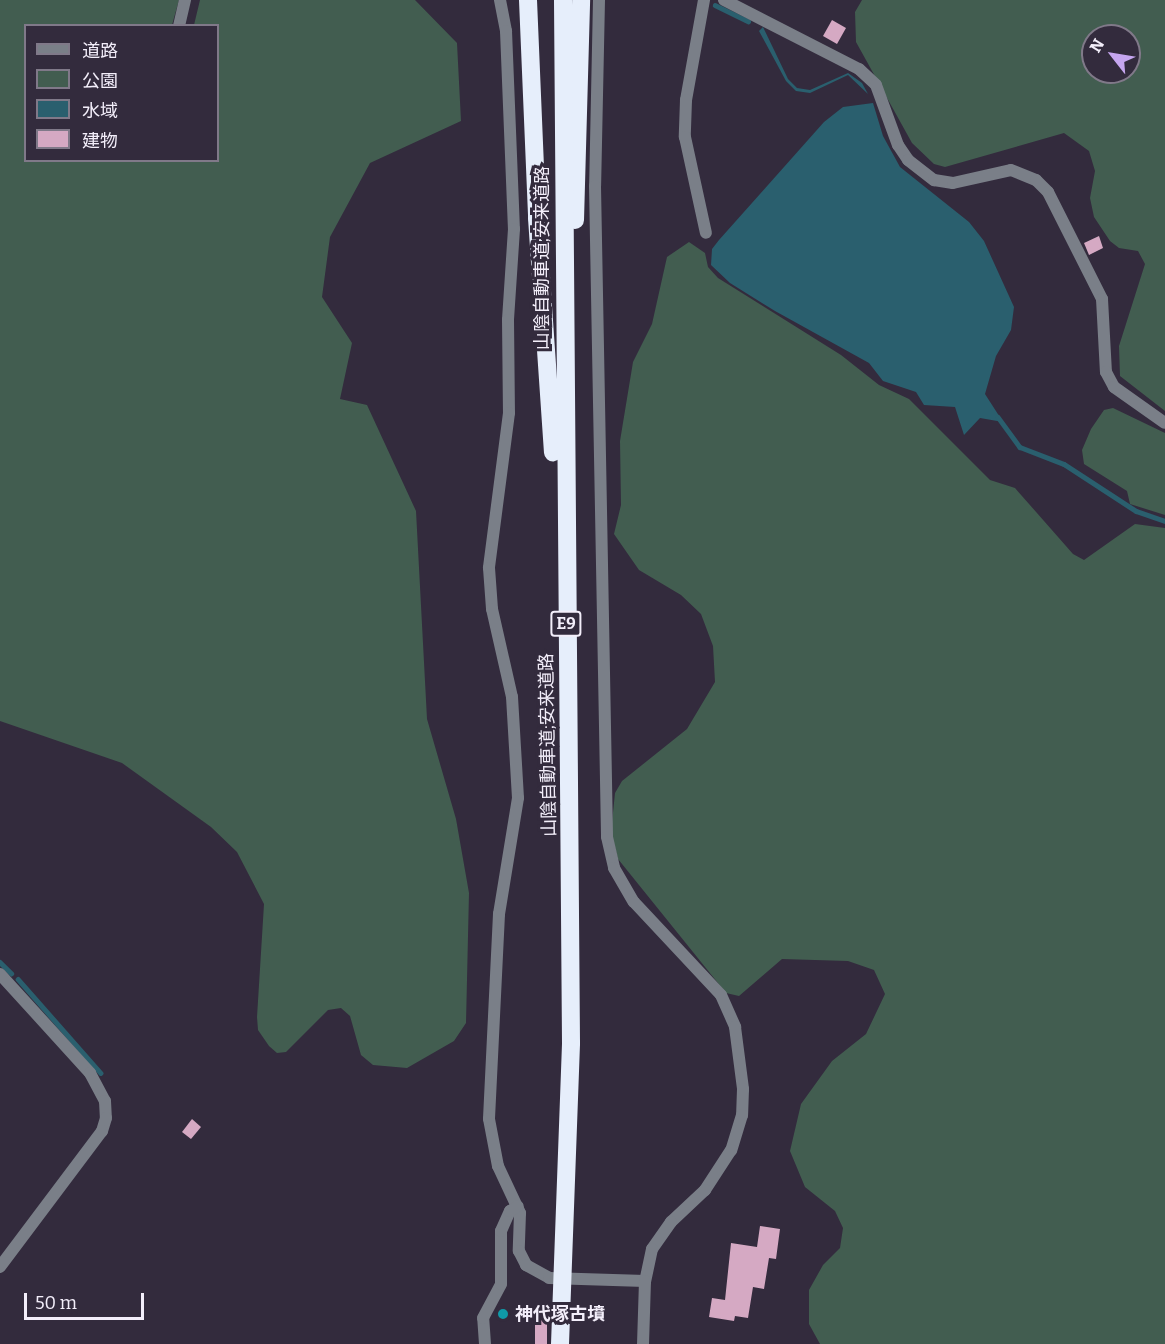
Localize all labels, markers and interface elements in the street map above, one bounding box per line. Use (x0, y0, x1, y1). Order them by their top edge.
legend (24, 24, 219, 162)
north arrow (1081, 24, 1141, 84)
text: N (1086, 35, 1108, 56)
text: 道路 (82, 40, 118, 62)
text: 公園 (82, 70, 118, 92)
text: 水域 (82, 100, 118, 122)
text: 建物 (82, 130, 118, 152)
street label: 山陰自動車道;安来道路 (531, 166, 553, 350)
road number: E9 (550, 611, 582, 637)
street label: 山陰自動車道;安来道路 (536, 653, 560, 837)
scale bar (27, 1281, 147, 1319)
text: 50 m (35, 1292, 77, 1314)
place label: 神代塚古墳 (515, 1303, 605, 1325)
marker: 神代塚古墳 (496, 1307, 510, 1321)

